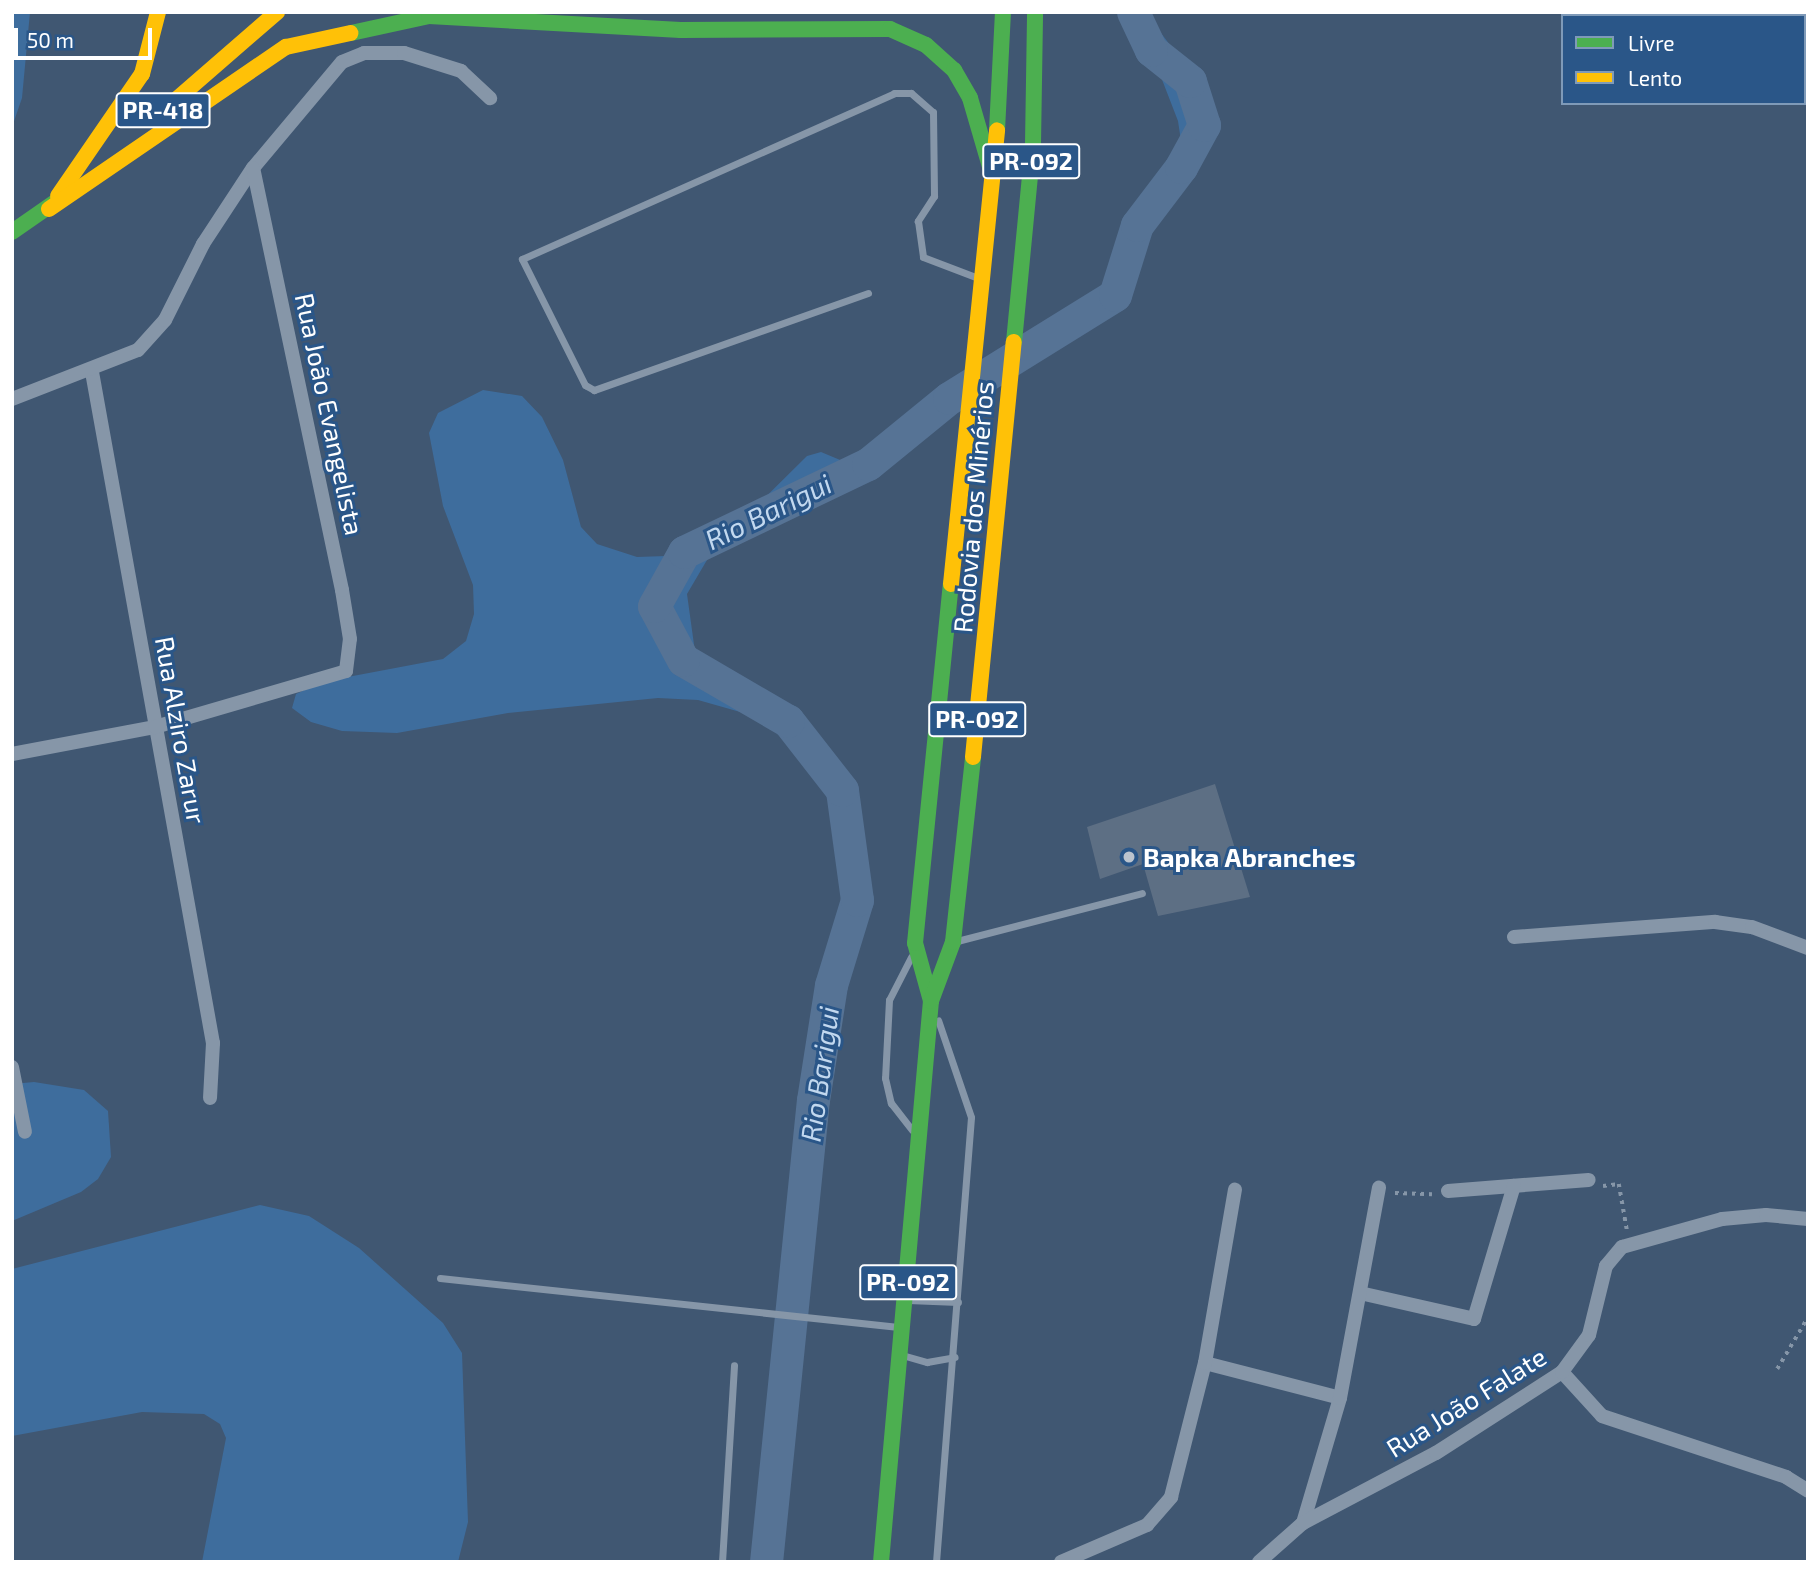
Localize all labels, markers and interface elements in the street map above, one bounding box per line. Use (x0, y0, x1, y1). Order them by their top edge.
scale bar (18, 14, 156, 58)
legend (1561, 14, 1806, 105)
text: 50 m (27, 27, 74, 52)
text: Livre (1628, 30, 1675, 55)
text: Lento (1628, 65, 1682, 90)
road number: PR-418 (114, 90, 212, 130)
road number: PR-092 (982, 140, 1080, 182)
street label: Rua João Evangelista (289, 290, 371, 538)
street label: Rodovia dos Minérios (946, 380, 1000, 634)
water label: Rio Barigui (699, 466, 837, 556)
street label: Rua Alziro Zarur (149, 634, 213, 826)
road number: PR-092 (928, 698, 1026, 740)
place label: Bapka Abranches (1143, 841, 1356, 873)
marker: Bapka Abranches (1121, 849, 1137, 865)
water label: Rio Barigui (793, 1004, 845, 1144)
road number: PR-092 (859, 1262, 957, 1302)
street label: Rua João Falate (1380, 1340, 1552, 1464)

